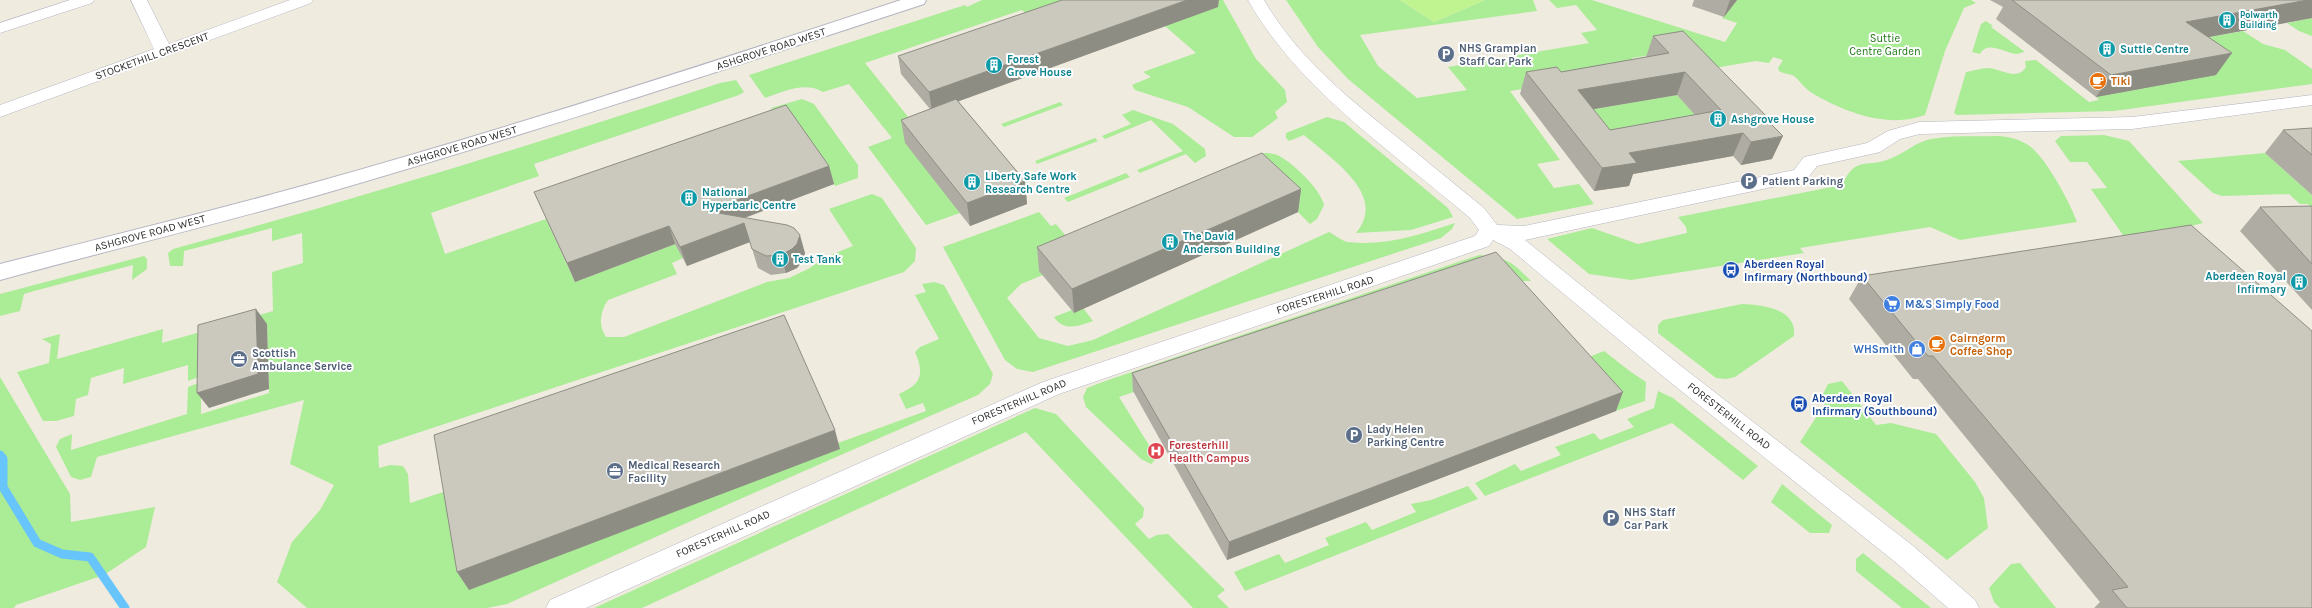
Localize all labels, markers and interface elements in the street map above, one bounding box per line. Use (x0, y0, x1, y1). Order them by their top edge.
building icon: Polwarth Building (2217, 10, 2237, 30)
place label: Polwarth Building (2240, 10, 2278, 30)
street label: ASHGROVE ROAD WEST (715, 25, 828, 73)
street label: STOCKETHILL CRESCENT (93, 29, 211, 83)
park label: Suttie Centre Garden (1849, 32, 1921, 58)
building icon: Suttie Centre (2097, 39, 2117, 59)
place label: NHS Grampian Staff Car Park (1459, 42, 1537, 68)
place label: Suttie Centre (2120, 43, 2189, 56)
parking icon: NHS Grampian Staff Car Park (1436, 44, 1456, 64)
place label: Forest Grove House (1007, 53, 1072, 79)
building icon: Forest Grove House (984, 55, 1004, 75)
cafe icon: Tiki (2088, 71, 2108, 91)
place label: Tiki (2111, 75, 2131, 88)
building icon: Ashgrove House (1708, 109, 1728, 129)
place label: Ashgrove House (1731, 113, 1814, 126)
street label: ASHGROVE ROAD WEST (405, 123, 519, 169)
place label: Liberty Safe Work Research Centre (985, 170, 1077, 196)
parking icon: Patient Parking (1739, 171, 1759, 191)
building icon: Liberty Safe Work Research Centre (962, 172, 982, 192)
place label: Patient Parking (1762, 175, 1844, 188)
place label: National Hyperbaric Centre (702, 186, 796, 212)
building icon: National Hyperbaric Centre (679, 188, 699, 208)
street label: ASHGROVE ROAD WEST (93, 212, 207, 254)
place label: The David Anderson Building (1183, 230, 1280, 256)
building icon: The David Anderson Building (1160, 232, 1180, 252)
building icon: Test Tank (770, 249, 790, 269)
place label: Test Tank (793, 253, 842, 266)
place label: Aberdeen Royal Infirmary (Northbound) (1744, 258, 1868, 284)
bus stop icon: Aberdeen Royal Infirmary (Northbound) (1721, 260, 1741, 280)
place label: Aberdeen Royal Infirmary (2206, 270, 2286, 296)
building icon: Aberdeen Royal Infirmary (2289, 272, 2309, 292)
street label: FORESTERHILL ROAD (1275, 273, 1375, 317)
supermarket icon: M&S Simply Food (1882, 294, 1902, 314)
place label: M&S Simply Food (1905, 298, 1999, 311)
place label: Cairngorm Coffee Shop (1950, 332, 2013, 358)
cafe icon: Cairngorm Coffee Shop (1927, 334, 1947, 354)
shop icon: WHSmith (1907, 339, 1927, 359)
place label: WHSmith (1854, 343, 1904, 356)
place label: Scottish Ambulance Service (252, 347, 352, 373)
office icon: Scottish Ambulance Service (229, 349, 249, 369)
street label: FORESTERHILL ROAD (970, 376, 1068, 428)
street label: FORESTERHILL ROAD (1685, 380, 1773, 452)
place label: Aberdeen Royal Infirmary (Southbound) (1812, 392, 1937, 418)
bus stop icon: Aberdeen Royal Infirmary (Southbound) (1789, 394, 1809, 414)
place label: Lady Helen Parking Centre (1367, 423, 1445, 449)
parking icon: Lady Helen Parking Centre (1344, 425, 1364, 445)
place label: Foresterhill Health Campus (1169, 439, 1250, 465)
hospital icon: Foresterhill Health Campus (1146, 441, 1166, 461)
place label: Medical Research Facility (628, 459, 720, 485)
office icon: Medical Research Facility (605, 461, 625, 481)
place label: NHS Staff Car Park (1624, 506, 1676, 532)
street label: FORESTERHILL ROAD (674, 507, 772, 561)
parking icon: NHS Staff Car Park (1601, 508, 1621, 528)

